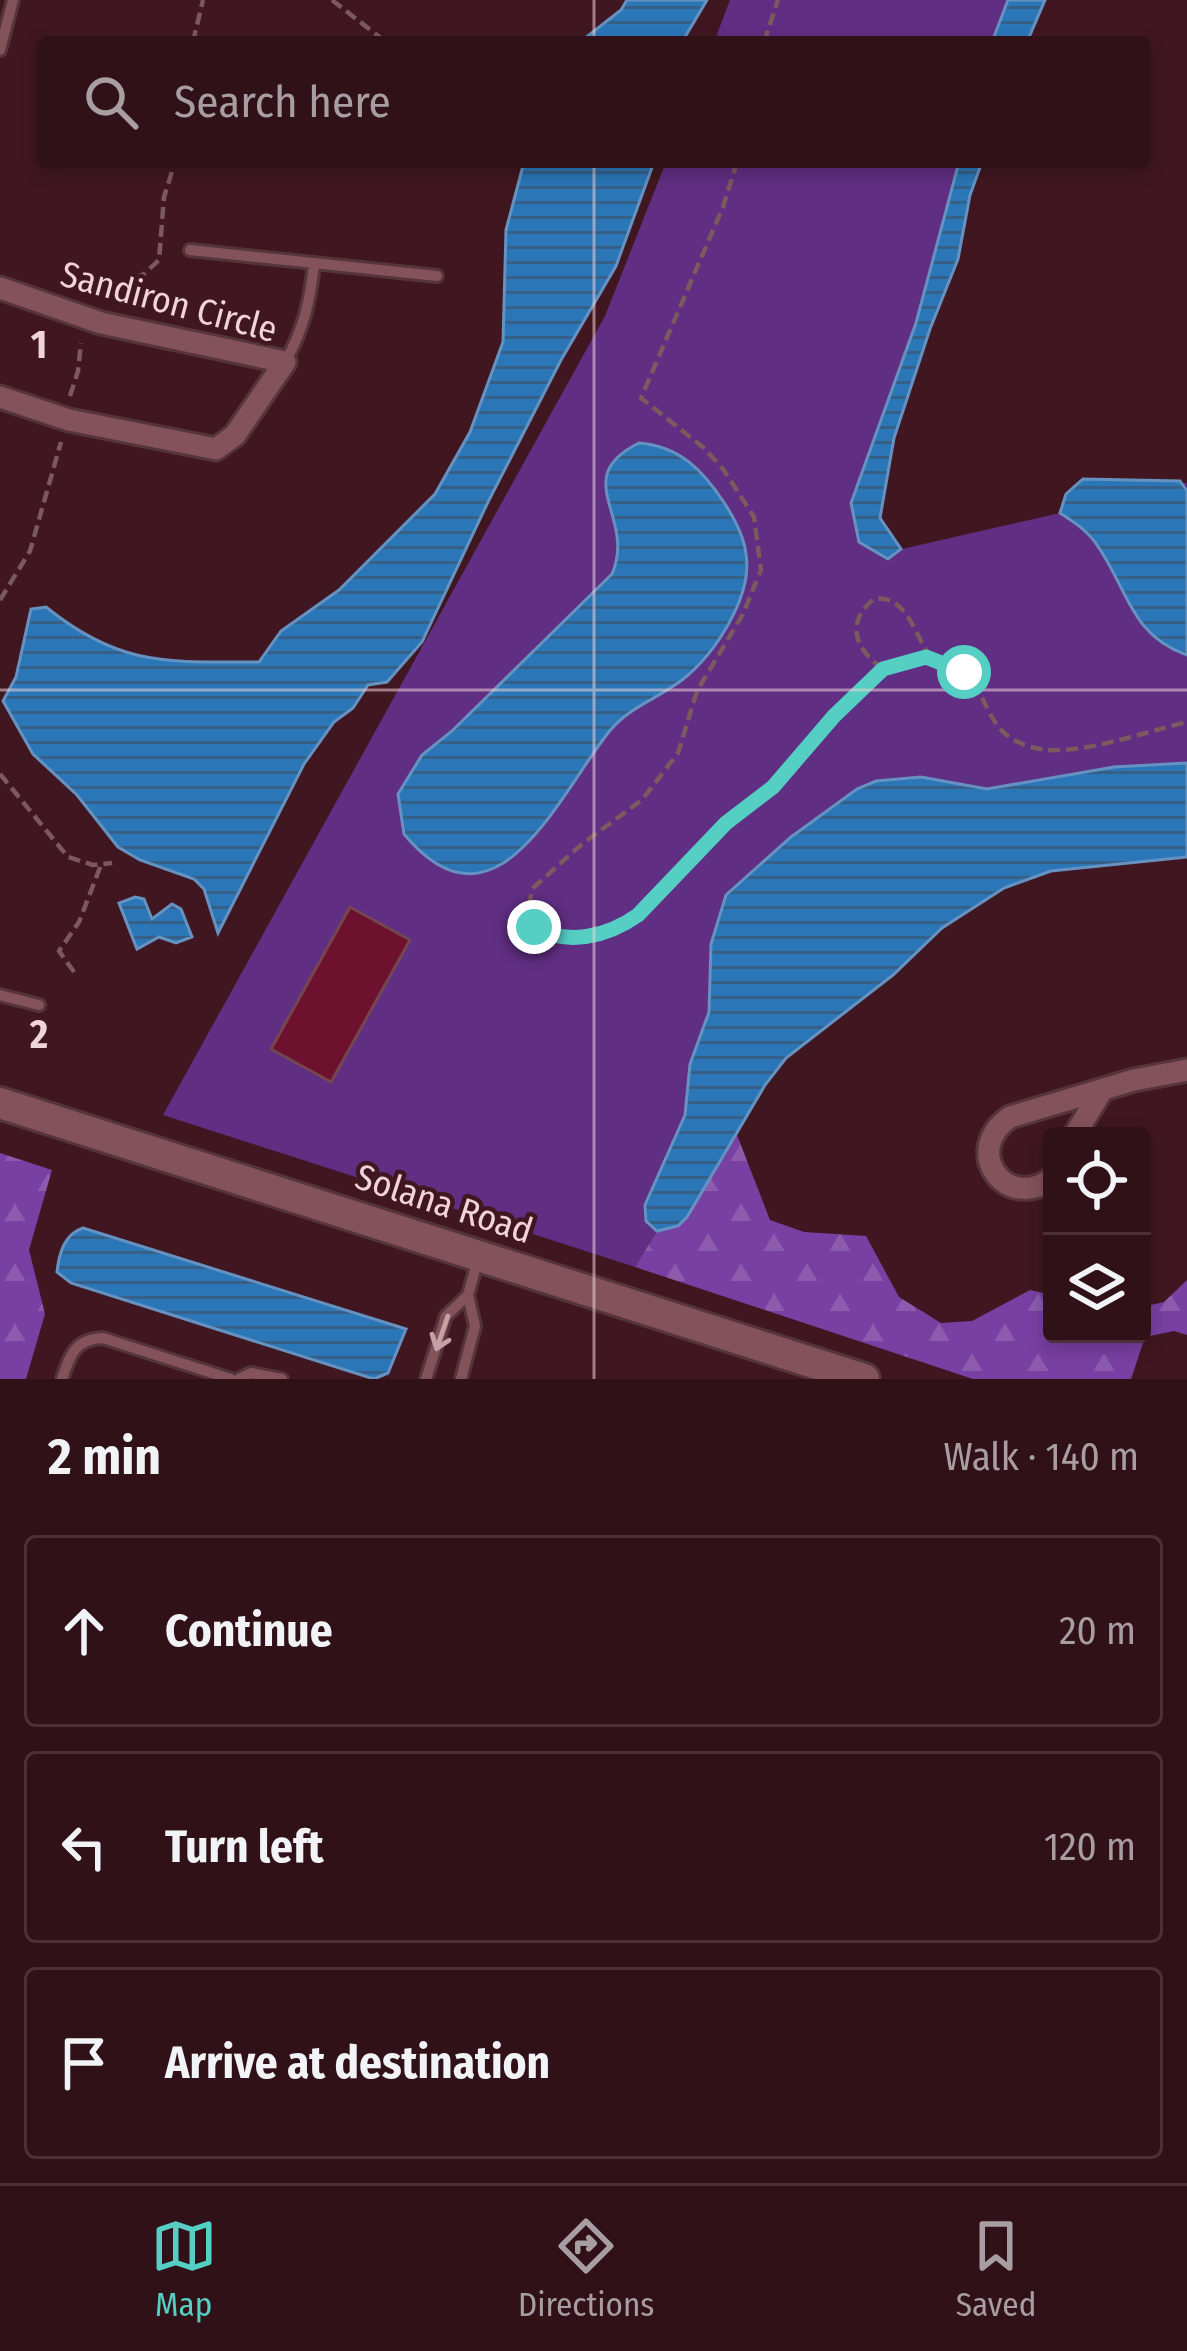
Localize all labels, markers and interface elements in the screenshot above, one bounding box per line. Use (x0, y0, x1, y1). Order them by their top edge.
search box (36, 36, 1151, 168)
icon: search (78, 69, 144, 135)
text: Search here (174, 75, 391, 129)
street label: Sandiron Circle (56, 252, 282, 352)
text: 1 (31, 322, 47, 368)
route start (937, 645, 991, 699)
route end (507, 900, 561, 954)
text: 2 (29, 1012, 48, 1058)
map controls (1043, 1127, 1151, 1343)
button: locate (1043, 1127, 1151, 1235)
street label: Solana Road (350, 1155, 538, 1253)
button: layers (1043, 1235, 1151, 1343)
one-way arrow (430, 1314, 451, 1351)
text: 2 min (48, 1426, 161, 1488)
text: Walk · 140 m (944, 1434, 1139, 1480)
icon: ahead (51, 1598, 117, 1664)
text: Continue (165, 1604, 333, 1658)
text: 20 m (1059, 1608, 1136, 1654)
icon: left (51, 1814, 117, 1880)
text: Turn left (165, 1820, 324, 1874)
text: 120 m (1044, 1824, 1136, 1870)
icon: arrive (51, 2030, 117, 2096)
text: Arrive at destination (165, 2036, 550, 2090)
tab: Map (151, 2213, 217, 2325)
tab: Directions (518, 2213, 654, 2325)
tab: Saved (956, 2213, 1036, 2325)

